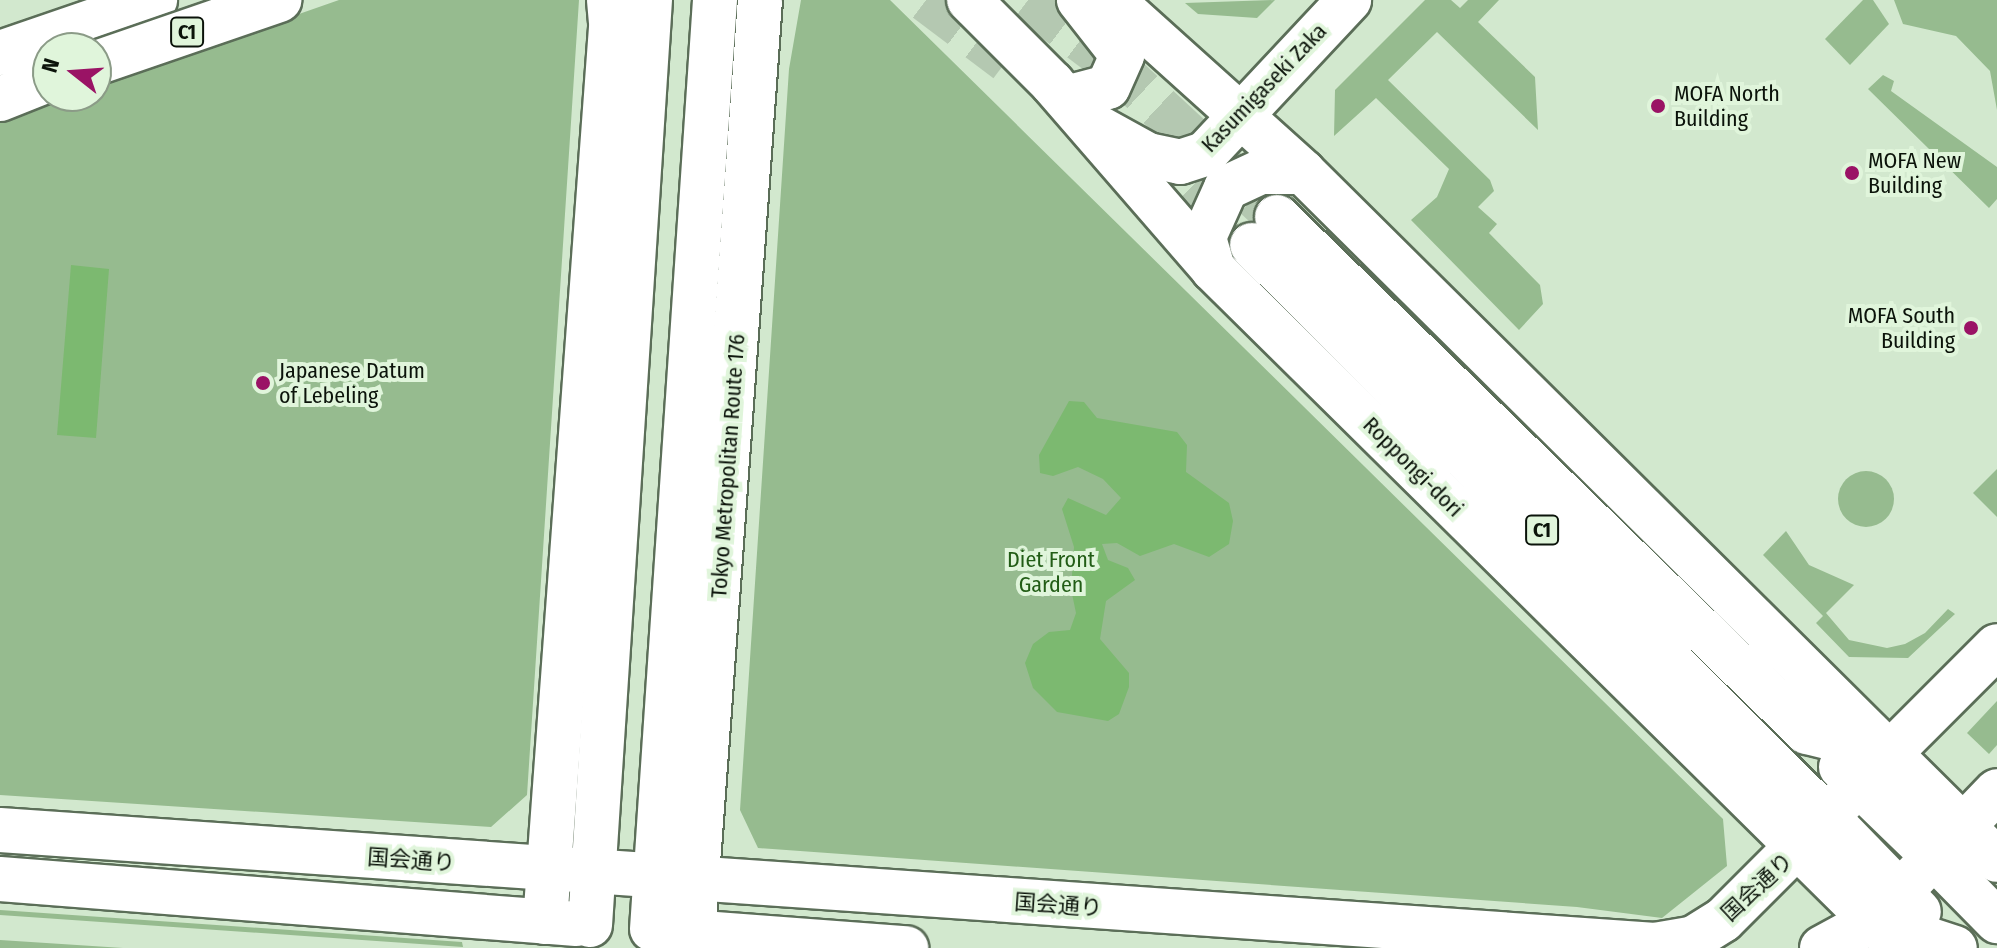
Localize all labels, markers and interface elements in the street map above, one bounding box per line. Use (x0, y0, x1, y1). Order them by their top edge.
road number: C1 (169, 16, 205, 48)
street label: Kasumigaseki Zaka (1196, 18, 1332, 158)
north arrow (32, 32, 112, 112)
text: N (36, 55, 65, 76)
place label: MOFA North Building (1674, 80, 1780, 132)
marker: MOFA North Building (1649, 97, 1667, 115)
place label: MOFA New Building (1868, 147, 1961, 198)
marker: MOFA New Building (1843, 164, 1861, 182)
place label: MOFA South Building (1848, 302, 1955, 354)
marker: MOFA South Building (1962, 319, 1980, 337)
street label: Tokyo Metropolitan Route 176 (706, 333, 750, 599)
place label: Japanese Datum of Lebeling (279, 357, 425, 408)
marker: Japanese Datum of Lebeling (254, 374, 272, 392)
street label: Roppongi-dori (1358, 412, 1468, 522)
road number: C1 (1524, 514, 1560, 546)
park label: Diet Front Garden (1007, 546, 1095, 598)
street label: 国会通り (366, 844, 456, 876)
street label: 国会通り (1716, 847, 1798, 927)
street label: 国会通り (1013, 889, 1103, 921)

